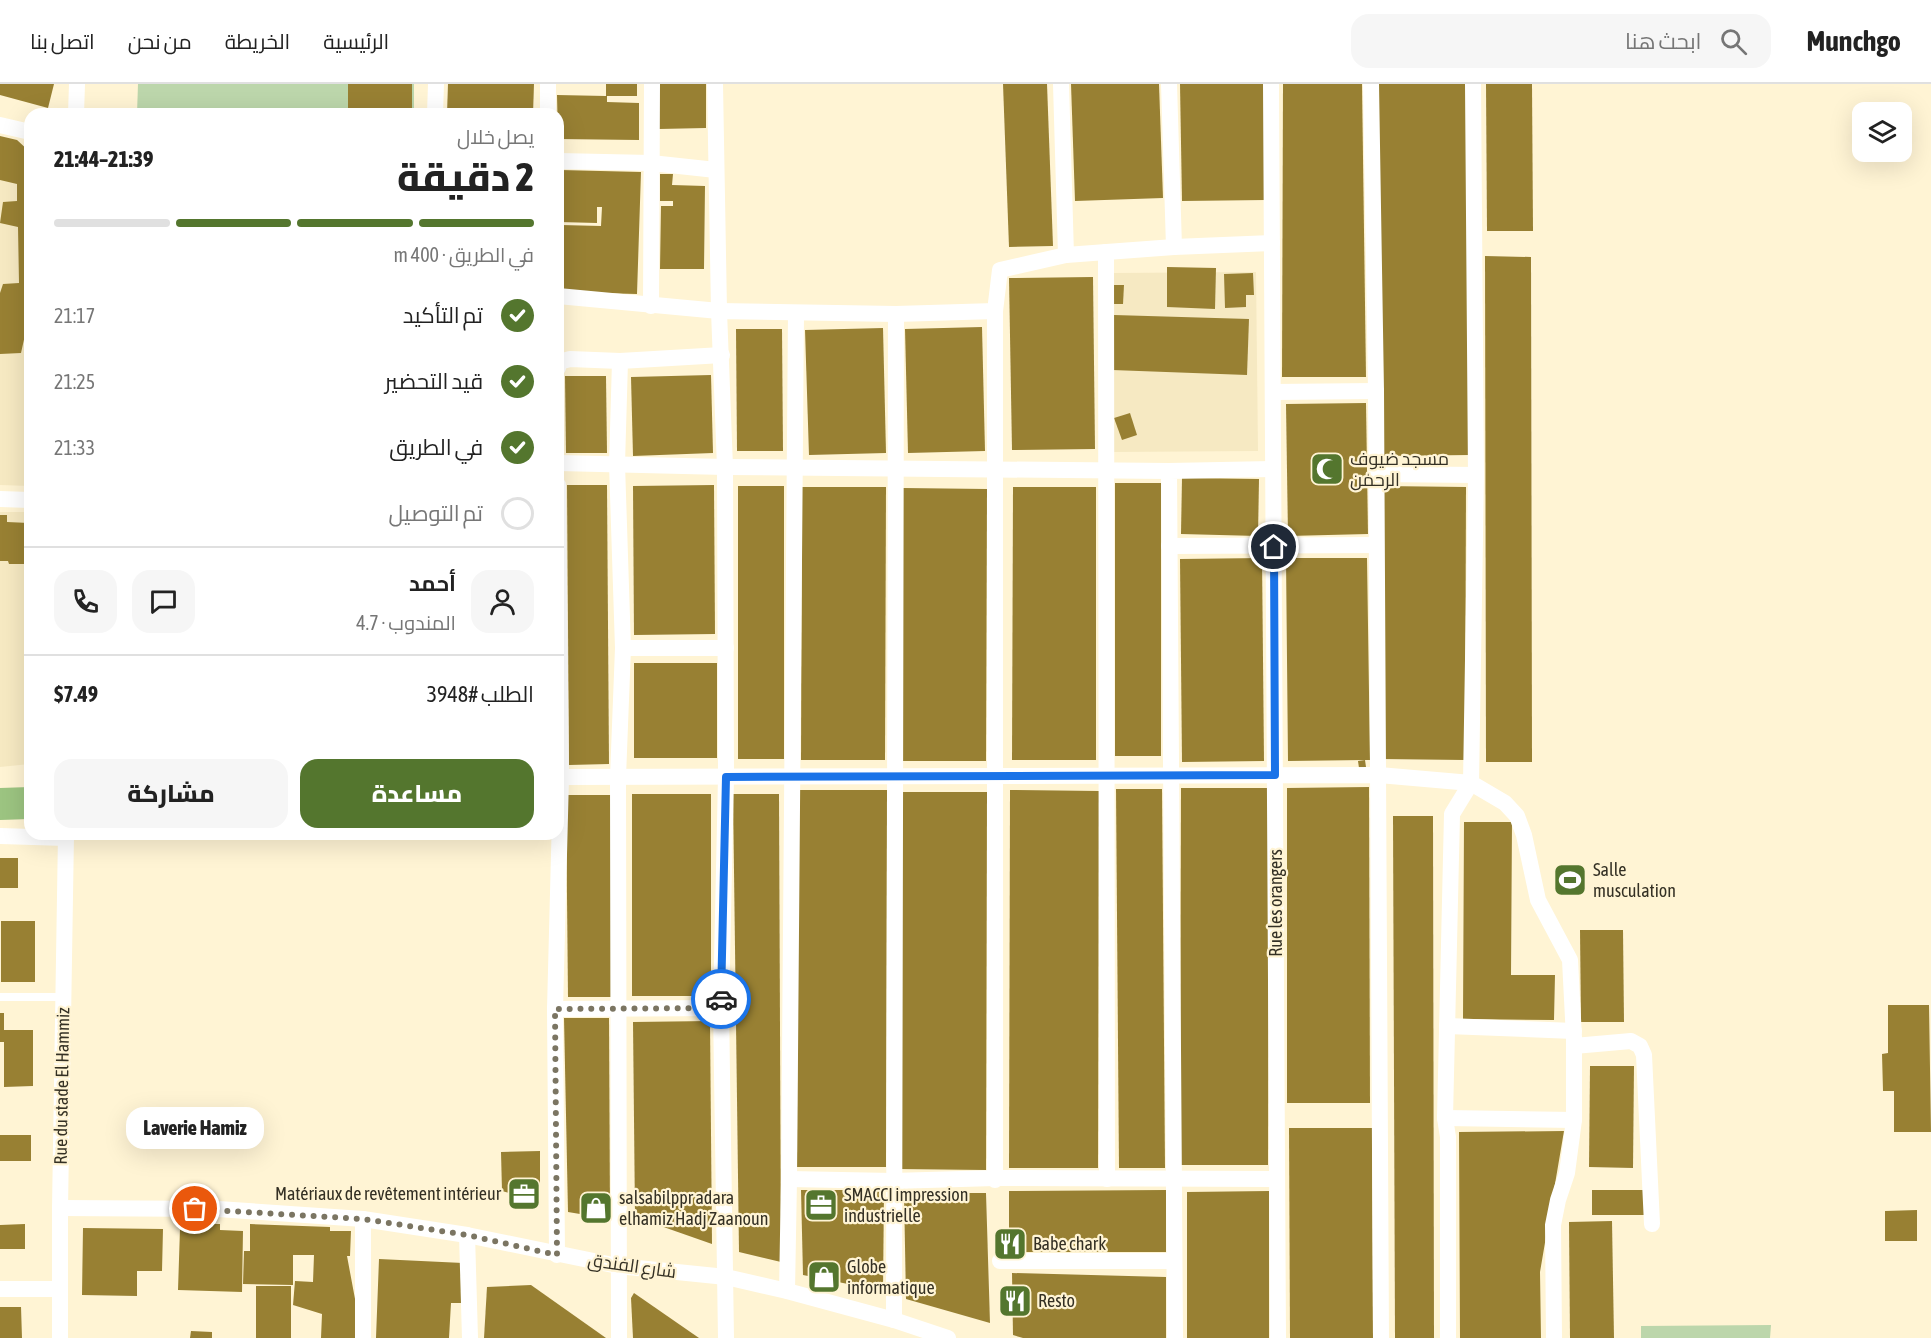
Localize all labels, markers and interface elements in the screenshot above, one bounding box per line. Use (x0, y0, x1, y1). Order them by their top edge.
search box (1351, 14, 1771, 68)
icon: search (1717, 25, 1750, 58)
text: Munchgo (1807, 25, 1901, 57)
text: ابحث هنا (1625, 28, 1702, 54)
text: اتصل بنا (30, 29, 95, 53)
text: من نحن (128, 29, 192, 53)
text: الخريطة (225, 29, 290, 53)
text: الرئيسية (323, 29, 389, 53)
map controls (1852, 102, 1912, 162)
button: layers (1852, 102, 1912, 162)
text: يصل خلال (457, 125, 534, 148)
text: 21:39–21:44 (54, 146, 153, 172)
text: 2 دقيقة (397, 155, 534, 199)
text: في الطريق · 400 m (394, 243, 534, 266)
icon: check (501, 299, 534, 332)
text: تم التأكيد (403, 302, 483, 328)
text: 21:17 (54, 304, 95, 327)
icon: check (501, 365, 534, 398)
text: قيد التحضير (385, 368, 483, 394)
text: 21:25 (54, 370, 95, 393)
icon: check (501, 431, 534, 464)
text: في الطريق (389, 434, 483, 460)
text: 21:33 (54, 436, 95, 459)
place label: مسجد ضيوف الرحمٰن (1350, 448, 1449, 491)
mosque icon: مسجد ضيوف الرحمٰن (1309, 451, 1345, 487)
text: تم التوصيل (389, 500, 483, 526)
pin (1248, 521, 1299, 572)
icon: home (1257, 530, 1290, 563)
button: phone (54, 570, 117, 633)
button: chat (132, 570, 195, 633)
text: أحمد (409, 570, 456, 596)
button: person (471, 570, 534, 633)
text: المندوب · 4.7 (356, 611, 456, 634)
text: $7.49 (54, 681, 98, 707)
text: الطلب #3948 (427, 681, 534, 707)
button: مشاركة (54, 759, 288, 828)
button: مساعدة (300, 759, 534, 828)
street label: Rue les orangers (1265, 849, 1286, 957)
place label: Salle musculation (1593, 859, 1676, 901)
sports icon: Salle musculation (1552, 862, 1588, 898)
courier (691, 969, 751, 1029)
icon: car (705, 983, 738, 1016)
street label: Rue du stade El Hammiz (50, 1007, 73, 1165)
callout: Laverie Hamiz (126, 1107, 264, 1149)
text: Laverie Hamiz (143, 1116, 247, 1139)
office icon: Matériaux de revêtement intérieur (506, 1176, 542, 1212)
pin (169, 1183, 220, 1234)
place label: Matériaux de revêtement intérieur (275, 1183, 502, 1204)
place label: SMACCI impression industrielle (844, 1184, 969, 1226)
place label: salsabilppr adara elhamiz Hadj Zaanoun (619, 1187, 769, 1229)
office icon: SMACCI impression industrielle (803, 1187, 839, 1223)
shop icon: salsabilppr adara elhamiz Hadj Zaanoun (578, 1190, 614, 1226)
icon: bag (178, 1192, 211, 1225)
restaurant icon: Babe chark (992, 1226, 1028, 1262)
place label: Babe chark (1033, 1233, 1106, 1254)
street label: شارع الفندق (586, 1249, 678, 1284)
place label: Globe informatique (847, 1256, 935, 1298)
shop icon: Globe informatique (806, 1259, 842, 1295)
restaurant icon: Resto (997, 1283, 1033, 1319)
place label: Resto (1038, 1290, 1075, 1311)

